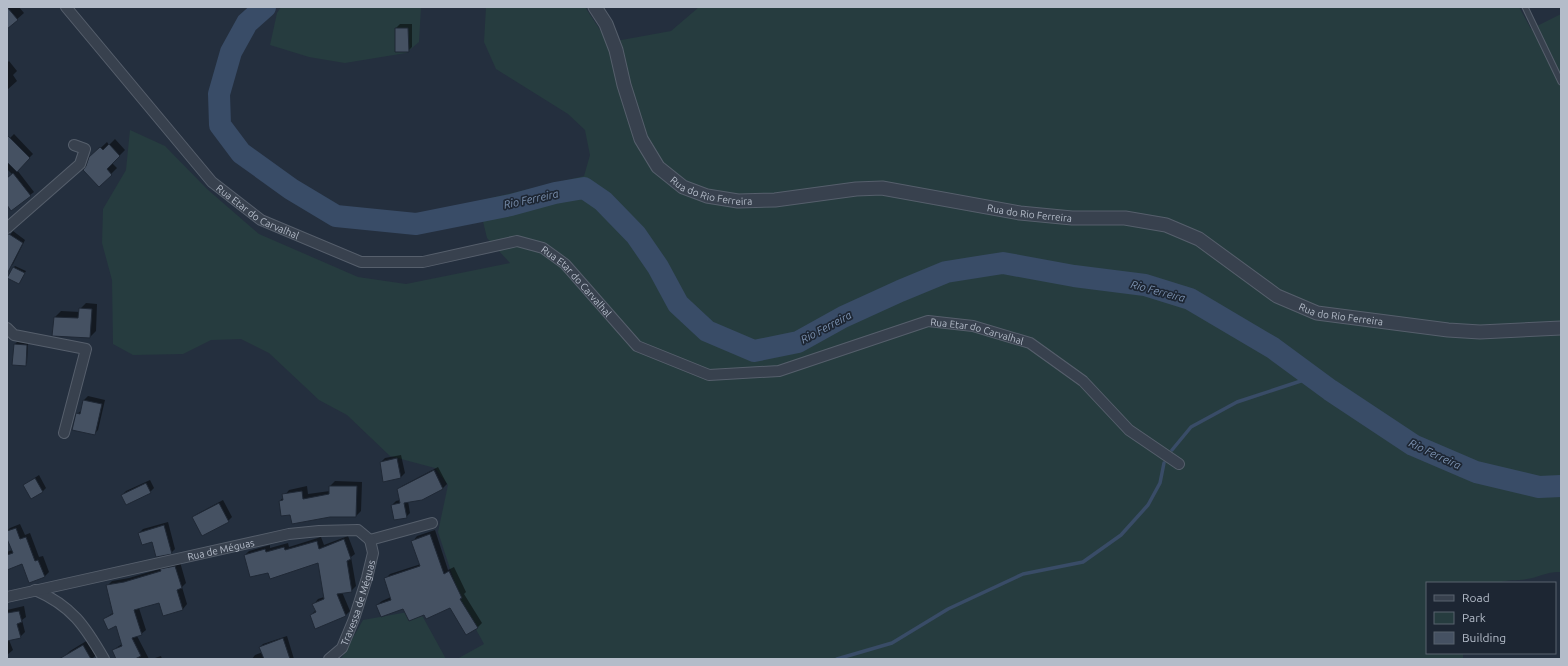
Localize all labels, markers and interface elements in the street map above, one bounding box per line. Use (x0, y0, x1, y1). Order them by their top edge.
street label: Rua do Rio Ferreira (669, 174, 752, 207)
street label: Rua Etar do Carvalhal (214, 182, 301, 241)
water label: Rio Ferreira (502, 187, 560, 211)
street label: Rua do Rio Ferreira (986, 202, 1073, 223)
street label: Rua Etar do Carvalhal (539, 243, 614, 319)
water label: Rio Ferreira (1129, 278, 1187, 304)
street label: Rua do Rio Ferreira (1297, 301, 1384, 327)
water label: Rio Ferreira (799, 309, 854, 345)
street label: Rua Etar do Carvalhal (930, 316, 1025, 346)
water label: Rio Ferreira (1407, 437, 1463, 471)
street label: Rua de Méguas (186, 536, 255, 562)
street label: Travessa de Méguas (338, 559, 377, 647)
legend (1426, 582, 1556, 654)
text: Road (1462, 591, 1490, 604)
text: Park (1462, 611, 1486, 624)
text: Building (1462, 631, 1506, 644)

